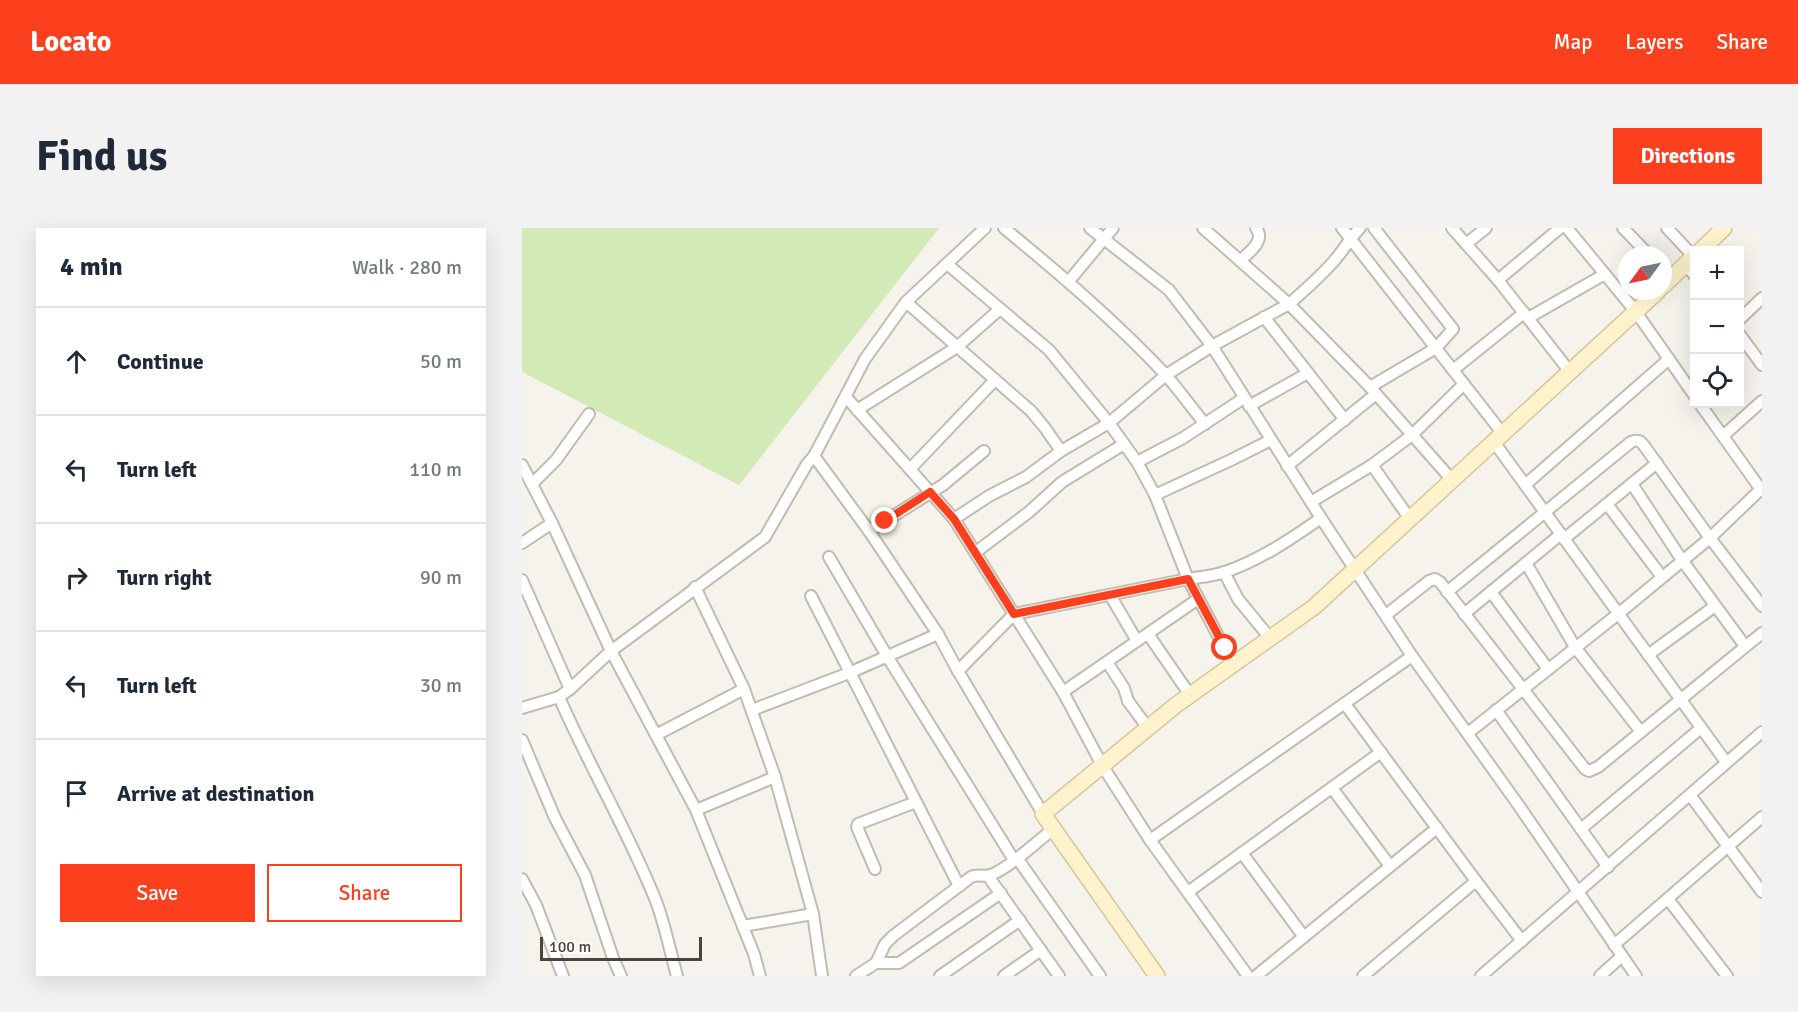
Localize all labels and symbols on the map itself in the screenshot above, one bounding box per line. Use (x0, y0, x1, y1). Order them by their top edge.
north arrow (1618, 246, 1672, 300)
route end (871, 507, 897, 533)
route start (1211, 634, 1237, 660)
scale bar (540, 934, 702, 962)

